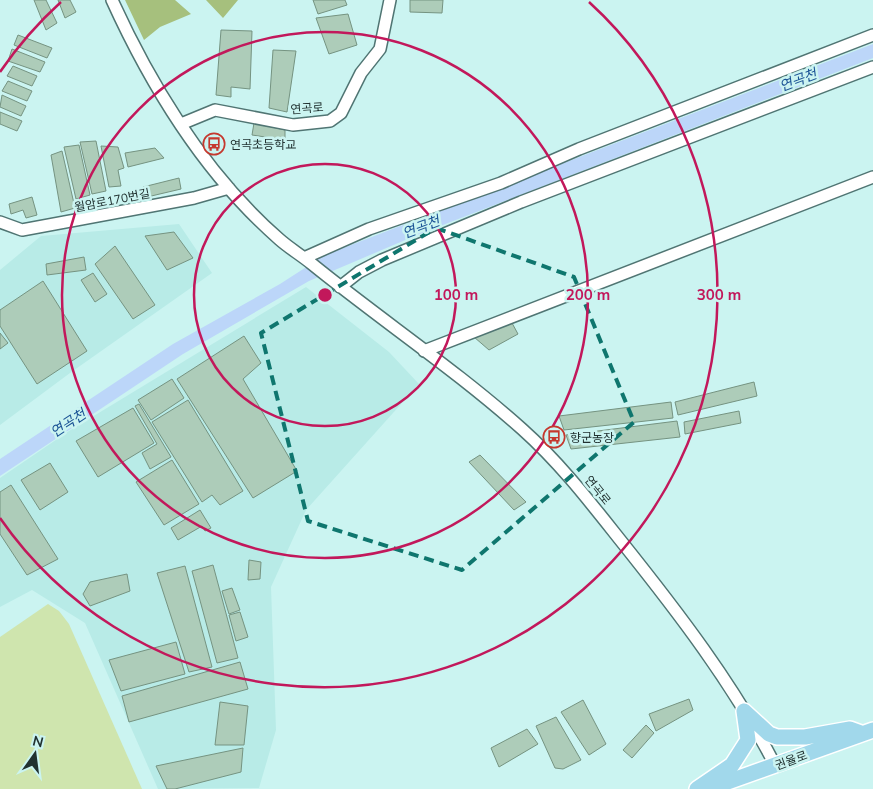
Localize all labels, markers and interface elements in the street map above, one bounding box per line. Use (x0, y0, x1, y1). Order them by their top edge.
water label: 연곡천 (777, 64, 820, 95)
street label: 연곡로 (290, 99, 324, 117)
bus stop icon: 연곡초등학교 (202, 132, 226, 156)
place label: 연곡초등학교 (230, 137, 296, 152)
street label: 월암로170번길 (73, 185, 151, 215)
water label: 연곡천 (400, 211, 443, 242)
text: 100 m (434, 285, 478, 304)
text: 200 m (566, 285, 610, 304)
text: 300 m (697, 285, 741, 304)
centre of rings (316, 286, 334, 304)
water label: 연곡천 (47, 404, 90, 441)
bus stop icon: 향군농장 (542, 425, 566, 449)
place label: 향군농장 (570, 430, 614, 445)
street label: 연곡로 (582, 472, 614, 508)
north arrow (10, 729, 60, 779)
text: N (31, 731, 45, 751)
street label: 권율로 (773, 747, 809, 773)

